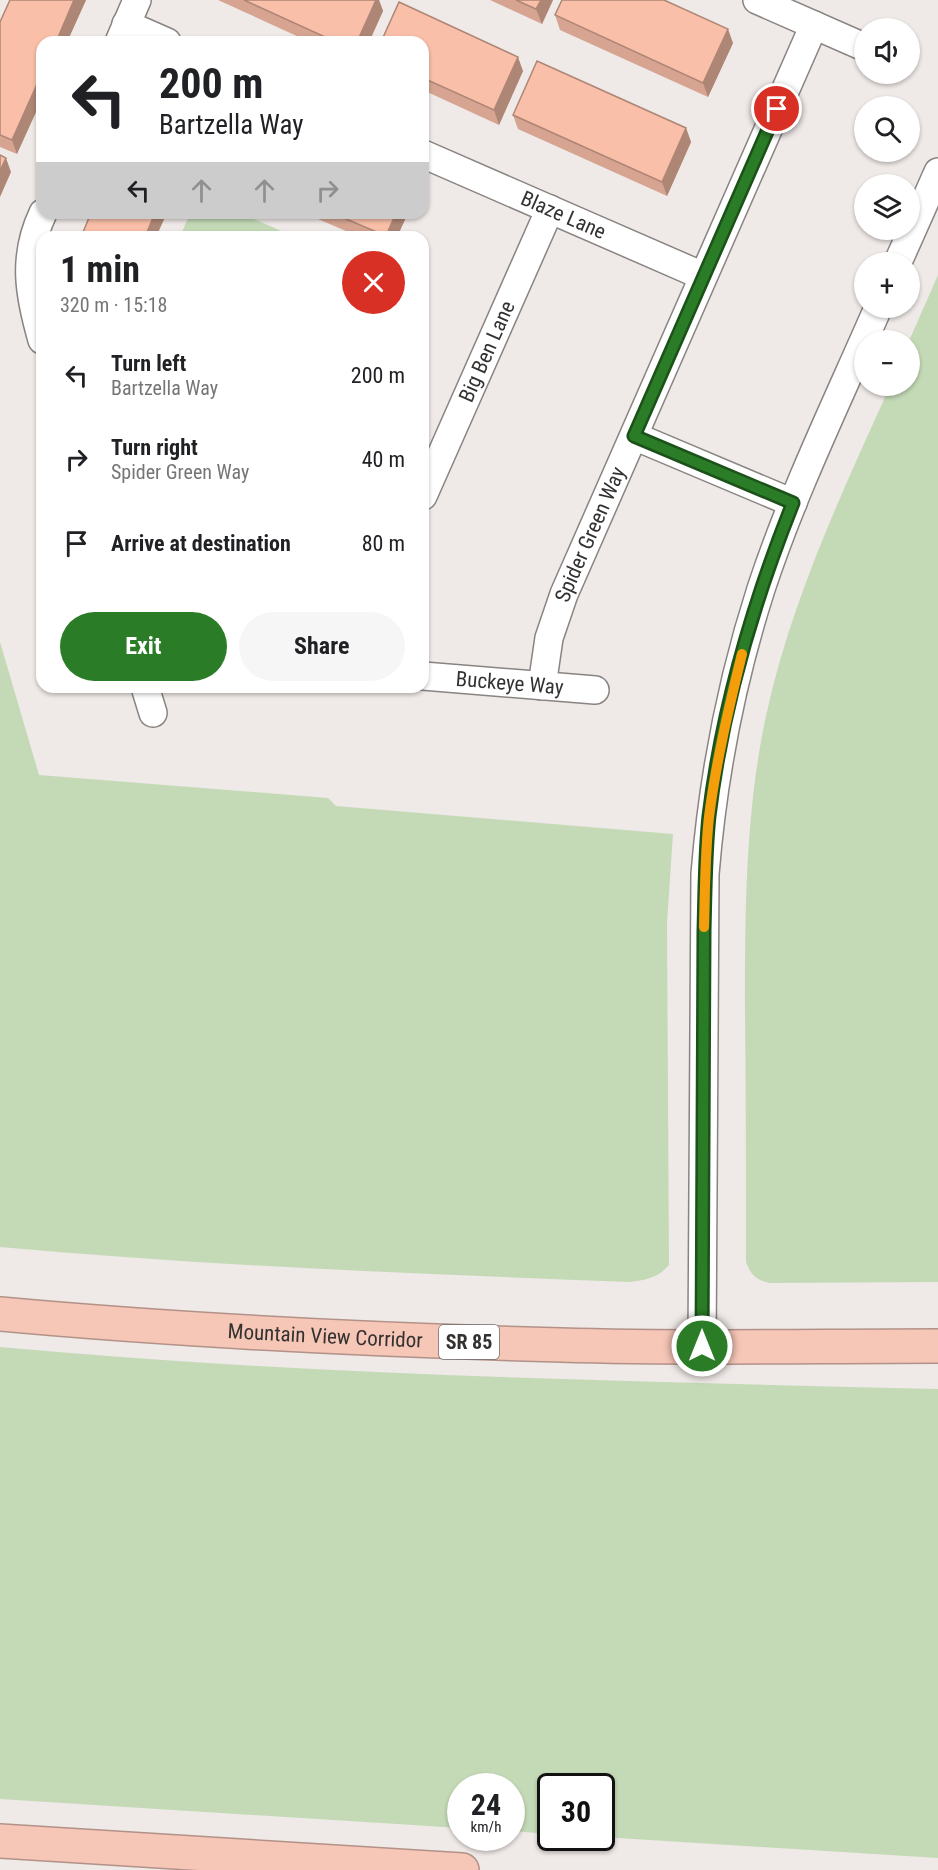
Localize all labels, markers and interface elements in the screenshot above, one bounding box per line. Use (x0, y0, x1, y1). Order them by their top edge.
map controls (854, 18, 920, 396)
button: sound (854, 18, 920, 84)
text: 200 m (159, 59, 264, 108)
icon: left (60, 60, 138, 138)
pin (751, 83, 802, 134)
icon: arrive (760, 92, 793, 125)
button: search (854, 96, 920, 162)
text: Bartzella Way (159, 109, 303, 141)
icon: left (122, 174, 155, 207)
icon: ahead (185, 174, 218, 207)
icon: ahead (248, 174, 281, 207)
icon: right (311, 174, 344, 207)
button: layers (854, 174, 920, 240)
street label: Blaze Lane (517, 186, 610, 244)
text: 1 min (60, 249, 140, 291)
button: close (342, 251, 405, 314)
button: + (854, 252, 920, 318)
text: 320 m · 15:18 (60, 293, 167, 317)
street label: Big Ben Lane (454, 297, 520, 406)
button: − (854, 330, 920, 396)
text: Turn left (111, 351, 186, 376)
icon: left (60, 359, 93, 392)
text: 200 m (351, 363, 405, 388)
text: Bartzella Way (111, 376, 218, 400)
text: Turn right (111, 435, 198, 460)
icon: right (60, 443, 93, 476)
text: 40 m (362, 447, 405, 472)
text: Spider Green Way (111, 460, 249, 484)
street label: Spider Green Way (550, 463, 630, 605)
icon: arrive (60, 527, 93, 560)
text: Arrive at destination (111, 531, 291, 556)
text: 80 m (362, 531, 405, 556)
button: Exit (60, 612, 227, 681)
button: Share (239, 612, 405, 681)
street label: Buckeye Way (455, 667, 565, 699)
position arrow (670, 1314, 734, 1378)
street label: Mountain View Corridor (227, 1319, 423, 1353)
road number: SR 85 (439, 1325, 499, 1359)
speed limit sign: 30 (537, 1773, 615, 1851)
text: 24 (471, 1787, 501, 1822)
text: km/h (471, 1818, 501, 1836)

